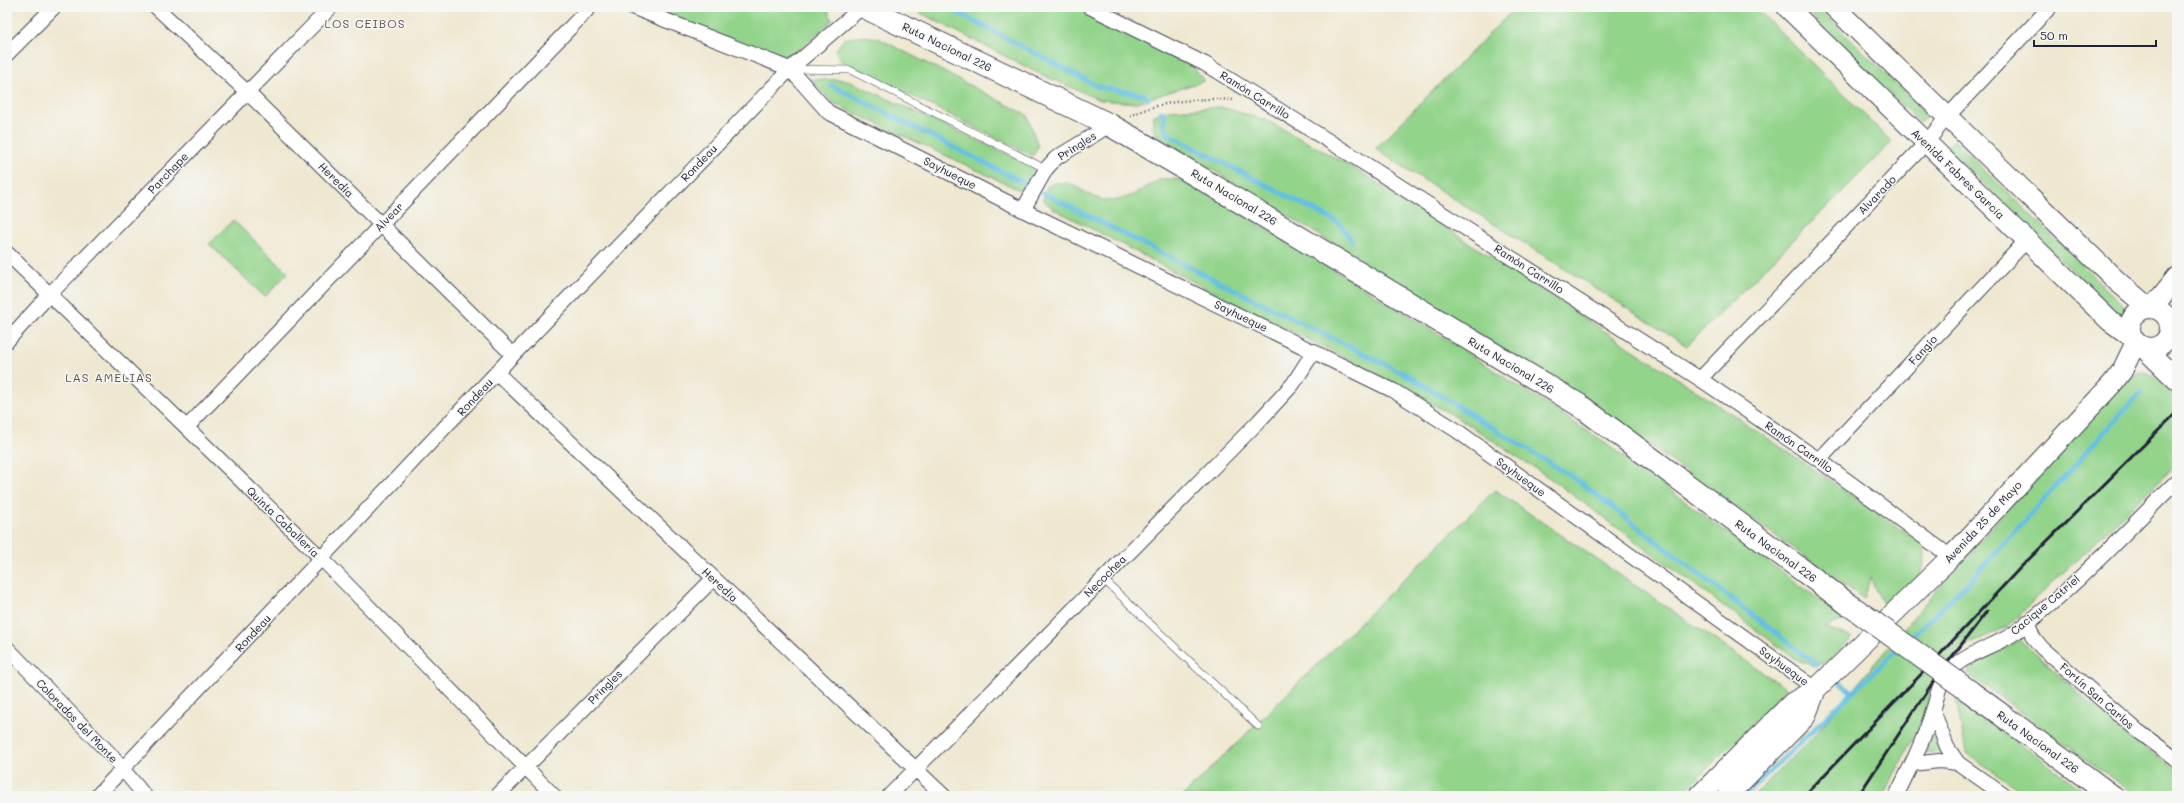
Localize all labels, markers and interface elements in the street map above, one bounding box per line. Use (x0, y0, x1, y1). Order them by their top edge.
district label: LOS CEIBOS (325, 15, 405, 31)
street label: Ruta Nacional 226 (900, 18, 994, 75)
scale bar (2034, 22, 2156, 48)
text: 50 m (2040, 27, 2068, 43)
street label: Ramón Carrillo (1217, 67, 1294, 122)
street label: Avenida Fabres García (1908, 125, 2008, 222)
street label: Pringles (1055, 128, 1099, 163)
street label: Rondeau (677, 141, 720, 185)
street label: Parchape (144, 149, 191, 197)
street label: Sayhueque (921, 153, 980, 192)
street label: Heredia (315, 159, 357, 201)
street label: Ruta Nacional 226 (1189, 165, 1280, 228)
street label: Alvarado (1854, 172, 1899, 217)
street label: Alvear (371, 199, 406, 235)
street label: Ramón Carrillo (1492, 241, 1567, 297)
street label: Sayhueque (1212, 296, 1271, 335)
street label: Fangio (1905, 331, 1941, 368)
street label: Ruta Nacional 226 (1466, 333, 1557, 396)
district label: LAS AMELIAS (65, 369, 153, 385)
street label: Rondeau (453, 375, 496, 419)
street label: Ramón Carrillo (1762, 418, 1837, 476)
street label: Sayhueque (1494, 454, 1549, 500)
street label: Avenida 25 de Mayo (1941, 477, 2025, 566)
street label: Quinta Caballería (244, 483, 323, 560)
street label: Ruta Nacional 226 (1732, 516, 1820, 585)
street label: Necochea (1080, 551, 1129, 600)
street label: Heredia (699, 564, 742, 605)
street label: Cacique Catriel (2007, 571, 2082, 638)
street label: Rondeau (231, 611, 274, 655)
street label: Sayhueque (1757, 643, 1812, 689)
street label: Fortín San Carlos (2057, 659, 2138, 732)
street label: Pringles (584, 666, 625, 707)
street label: Colorados del Monte (33, 675, 122, 766)
street label: Ruta Nacional 226 (1994, 707, 2082, 776)

